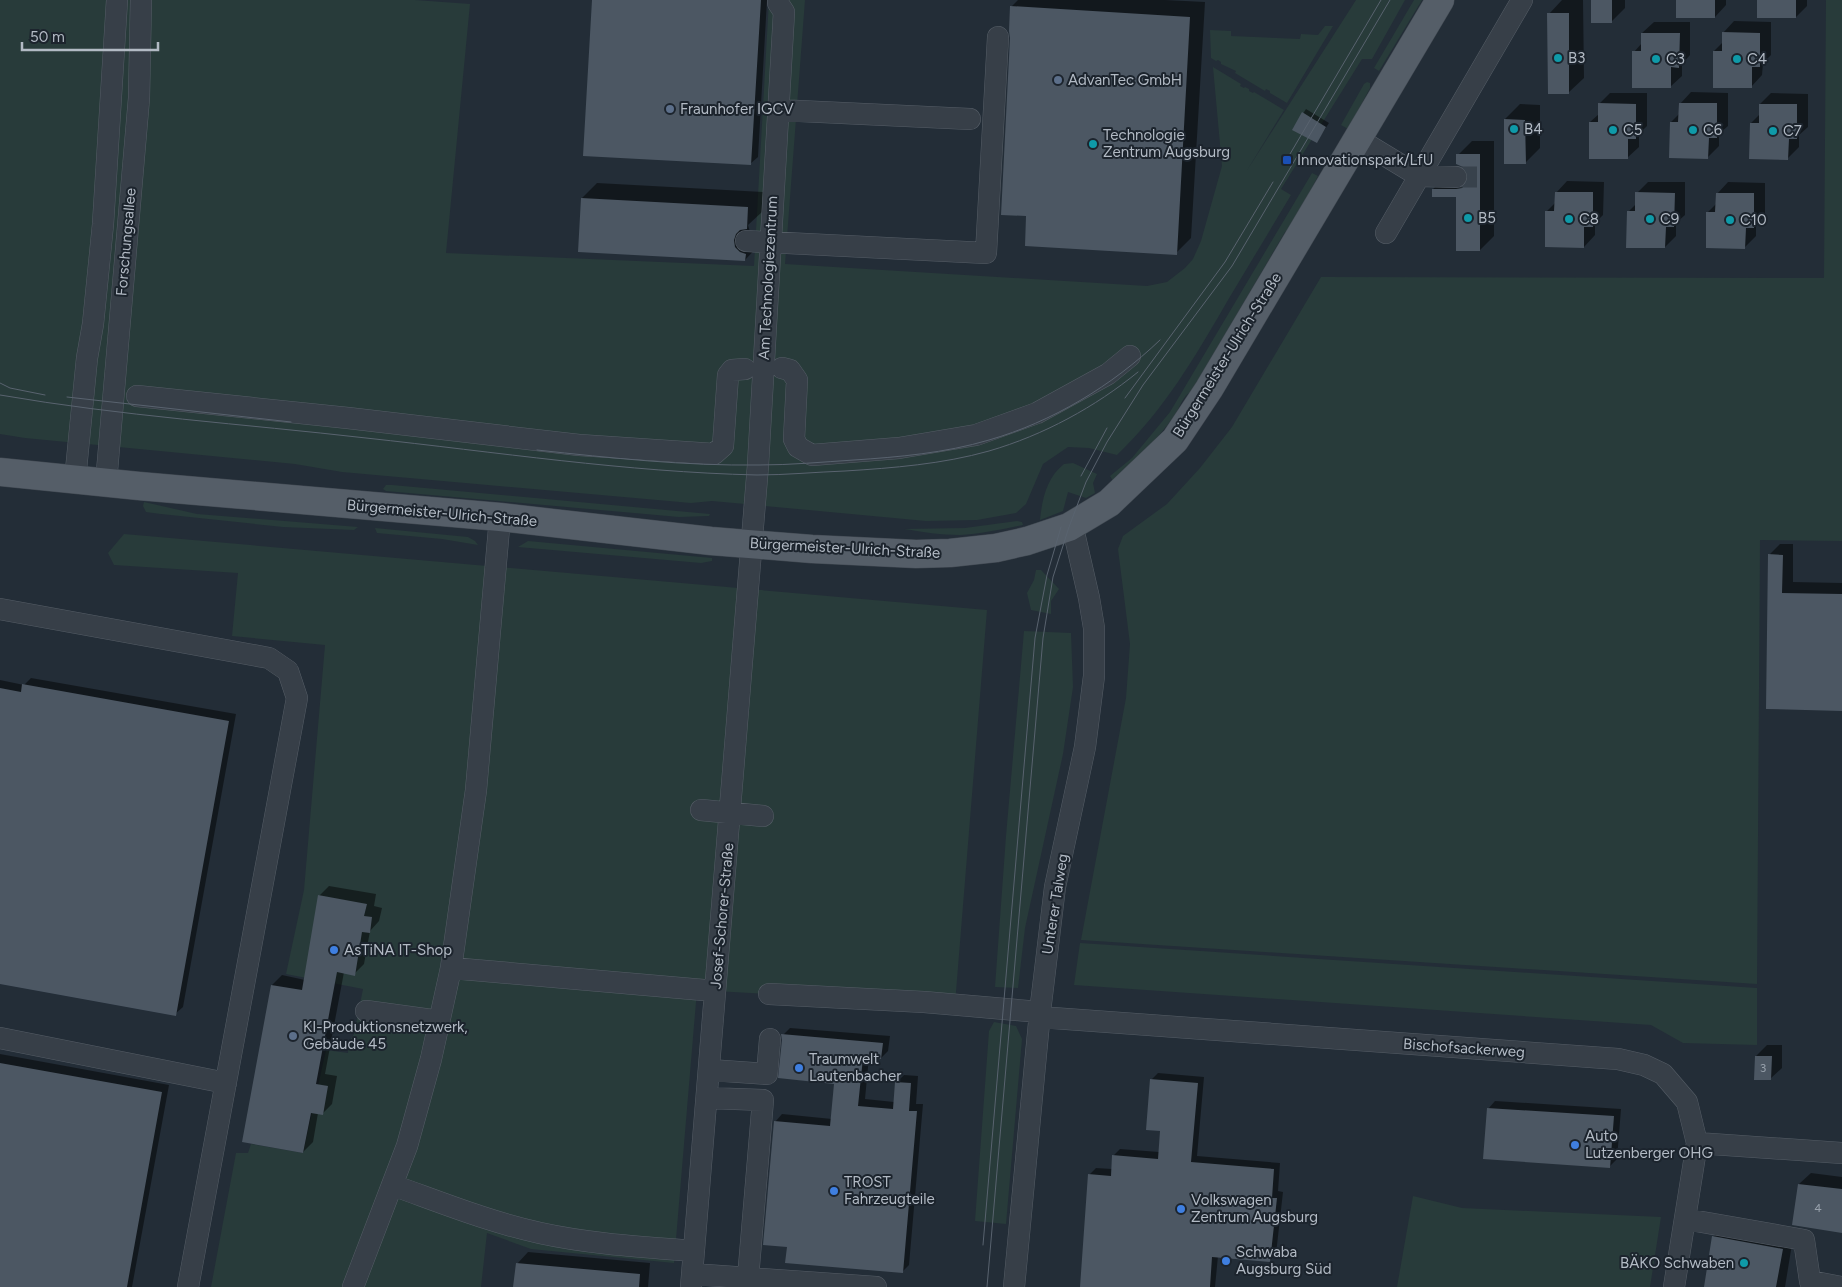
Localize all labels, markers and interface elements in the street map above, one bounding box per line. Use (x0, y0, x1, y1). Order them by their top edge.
scale bar (22, 20, 159, 52)
text: 50 m (30, 28, 65, 46)
place label: B3 (1568, 49, 1585, 67)
place label: C3 (1666, 50, 1685, 68)
place label: C4 (1747, 50, 1767, 68)
marker: B3 (1552, 52, 1564, 64)
marker: C3 (1650, 53, 1662, 65)
marker: C4 (1731, 53, 1743, 65)
place label: AdvanTec GmbH (1068, 71, 1182, 89)
marker: AdvanTec GmbH (1052, 74, 1064, 86)
place label: Fraunhofer IGCV (680, 100, 794, 118)
marker: Fraunhofer IGCV (664, 103, 676, 115)
place label: B4 (1524, 120, 1542, 138)
place label: C5 (1623, 121, 1642, 139)
place label: C6 (1703, 121, 1723, 139)
place label: C7 (1783, 122, 1802, 140)
marker: B4 (1508, 123, 1520, 135)
marker: C5 (1607, 124, 1619, 136)
marker: C6 (1687, 124, 1699, 136)
marker: C7 (1767, 125, 1779, 137)
place label: Technologie Zentrum Augsburg (1103, 126, 1230, 161)
marker: Technologie Zentrum Augsburg (1087, 138, 1099, 150)
place label: Innovationspark/LfU (1297, 151, 1433, 169)
marker: Innovationspark/LfU (1281, 154, 1293, 166)
street label: Forschungsallee (112, 187, 140, 297)
street label: Am Technologiezentrum (755, 196, 781, 360)
place label: B5 (1478, 209, 1496, 227)
place label: C8 (1579, 210, 1599, 228)
place label: C9 (1660, 210, 1679, 228)
place label: C10 (1740, 211, 1767, 229)
marker: B5 (1462, 212, 1474, 224)
marker: C8 (1563, 213, 1575, 225)
marker: C9 (1644, 213, 1656, 225)
marker: C10 (1724, 214, 1736, 226)
street label: Bürgermeister-Ulrich-Straße (1169, 269, 1285, 441)
street label: Bürgermeister-Ulrich-Straße (346, 496, 538, 530)
street label: Bürgermeister-Ulrich-Straße (749, 534, 941, 562)
street label: Josef-Schorer-Straße (707, 842, 737, 990)
street label: Unterer Talweg (1038, 852, 1072, 956)
place label: AsTiNA IT-Shop (344, 941, 452, 959)
marker: AsTiNA IT-Shop (328, 944, 340, 956)
place label: KI-Produktionsnetzwerk, Gebäude 45 (303, 1018, 468, 1053)
marker: KI-Produktionsnetzwerk, Gebäude 45 (287, 1030, 299, 1042)
street label: Bischofsackerweg (1402, 1035, 1526, 1061)
place label: Traumwelt Lautenbacher (809, 1050, 901, 1085)
house number: 3 (1760, 1061, 1766, 1075)
marker: Traumwelt Lautenbacher (793, 1062, 805, 1074)
place label: Auto Lutzenberger OHG (1585, 1127, 1713, 1162)
marker: Auto Lutzenberger OHG (1569, 1139, 1581, 1151)
place label: TROST Fahrzeugteile (844, 1173, 935, 1208)
marker: TROST Fahrzeugteile (828, 1185, 840, 1197)
place label: Volkswagen Zentrum Augsburg (1191, 1191, 1318, 1226)
house number: 4 (1814, 1201, 1822, 1215)
marker: Volkswagen Zentrum Augsburg (1175, 1203, 1187, 1215)
place label: Schwaba Augsburg Süd (1236, 1243, 1331, 1278)
place label: BÄKO Schwaben (1620, 1254, 1734, 1272)
marker: Schwaba Augsburg Süd (1220, 1255, 1232, 1267)
marker: BÄKO Schwaben (1738, 1257, 1750, 1269)

